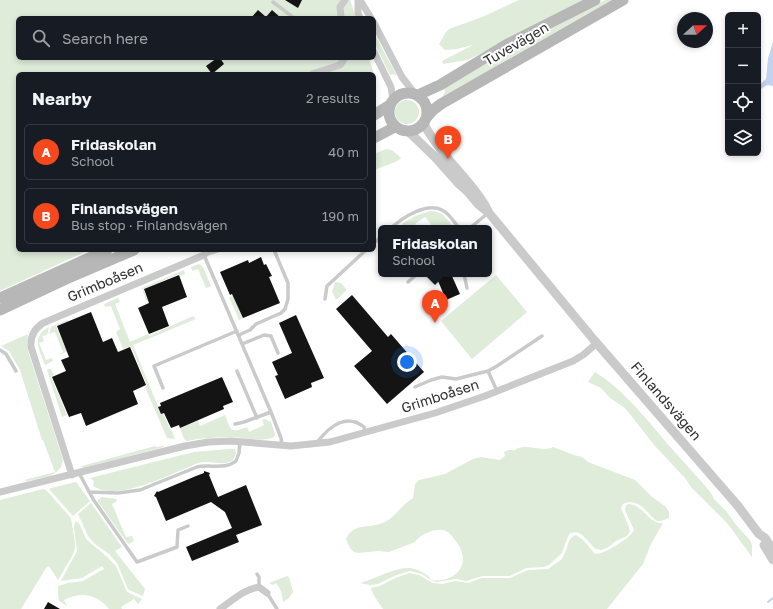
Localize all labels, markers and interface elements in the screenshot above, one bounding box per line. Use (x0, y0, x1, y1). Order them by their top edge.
north arrow (677, 12, 713, 48)
map controls (725, 12, 761, 156)
button: + (725, 12, 761, 48)
search box (16, 16, 376, 60)
street label: Tuvevägen (480, 18, 551, 69)
icon: search (30, 27, 52, 49)
text: Search here (62, 29, 148, 47)
button: − (725, 48, 761, 84)
button: locate (725, 84, 761, 120)
text: Nearby (32, 88, 92, 109)
text: 2 results (306, 90, 360, 106)
button: layers (725, 120, 761, 156)
pin: B (435, 126, 461, 159)
text: Fridaskolan (71, 135, 156, 153)
text: A (41, 144, 51, 160)
text: 40 m (328, 144, 359, 160)
text: School (71, 153, 114, 169)
text: Finlandsvägen (71, 199, 178, 217)
text: B (41, 208, 51, 224)
text: 190 m (322, 208, 359, 224)
text: Bus stop · Finlandsvägen (71, 217, 228, 233)
popup (378, 225, 492, 277)
text: Fridaskolan (392, 234, 478, 252)
text: School (392, 252, 435, 268)
street label: Grimboåsen (64, 258, 145, 305)
pin: A (422, 290, 448, 323)
your location (397, 352, 417, 372)
street label: Finlandsvägen (628, 358, 705, 443)
street label: Grimboåsen (399, 375, 481, 416)

